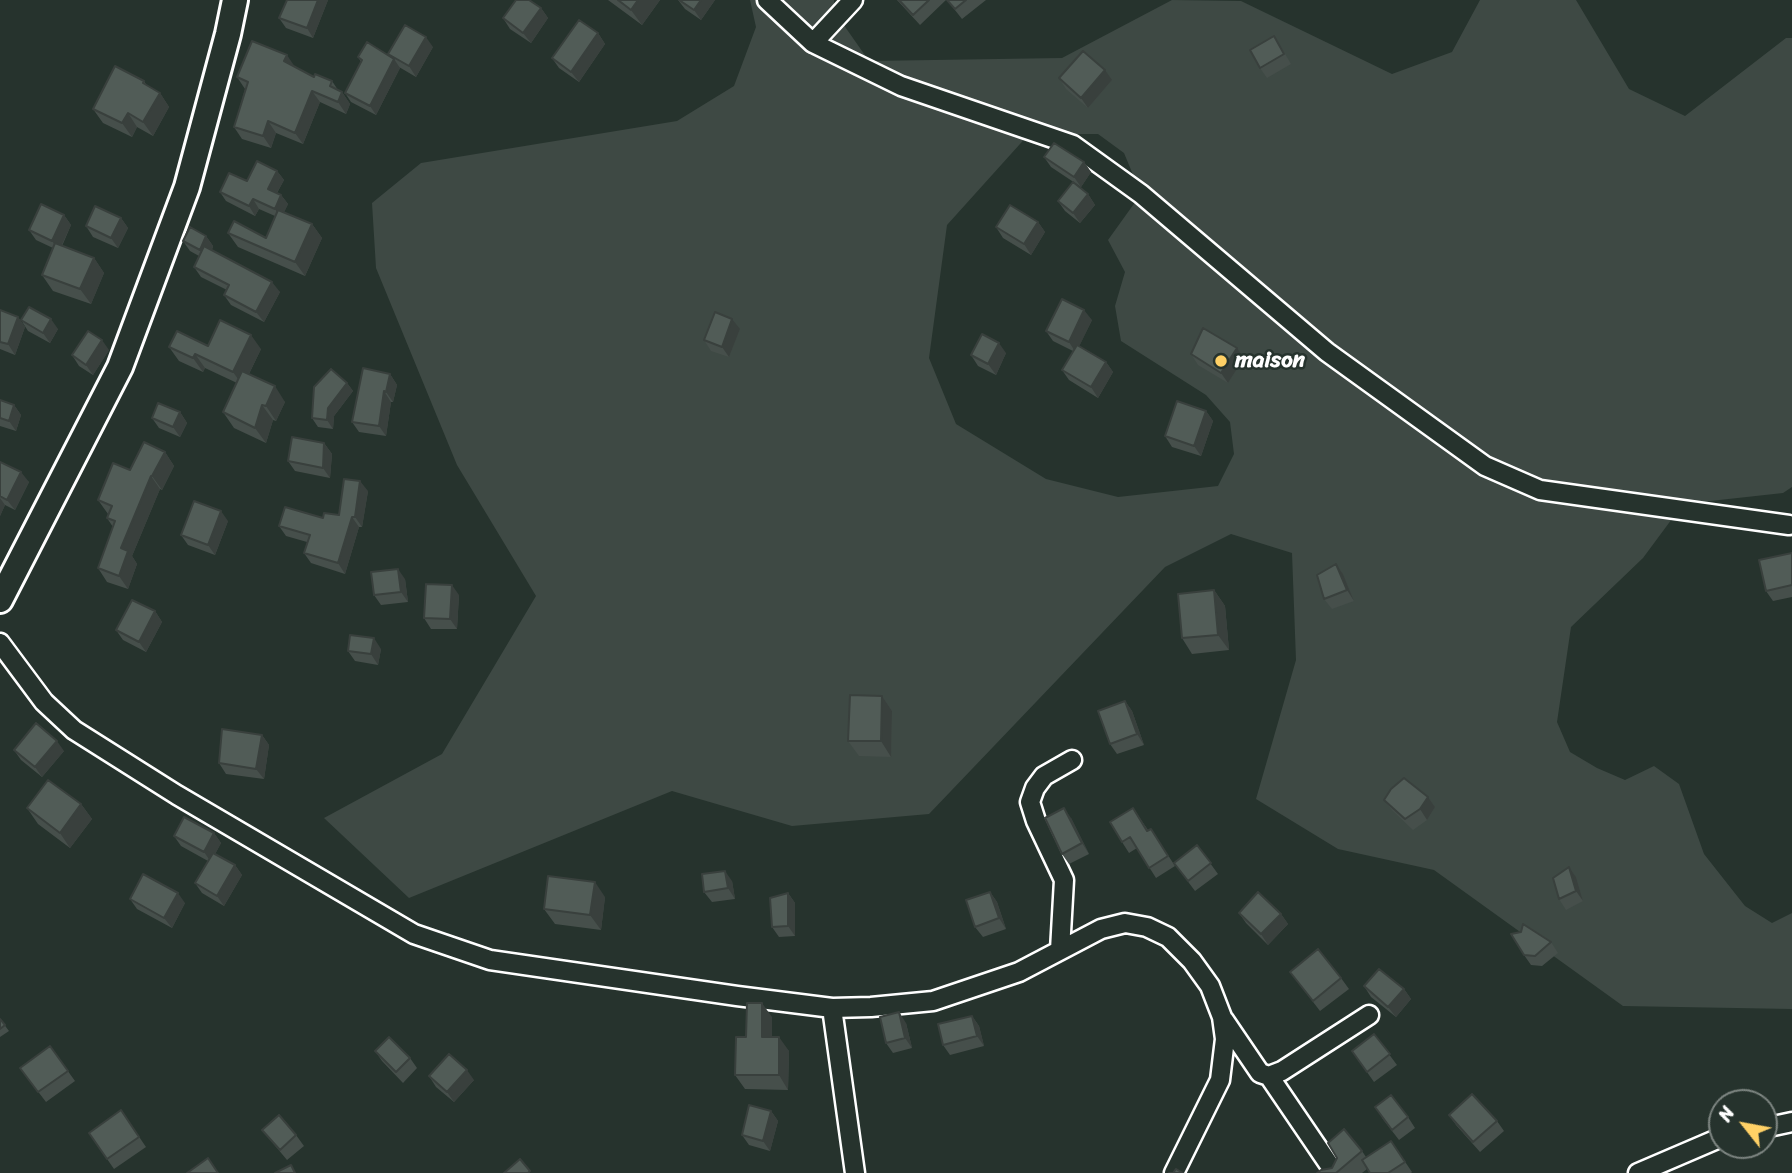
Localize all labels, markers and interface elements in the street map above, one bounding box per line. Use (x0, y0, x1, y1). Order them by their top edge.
place label: maison (1235, 347, 1305, 375)
marker: maison (1213, 353, 1229, 369)
north arrow (1708, 1089, 1778, 1159)
text: N (1709, 1100, 1744, 1128)

